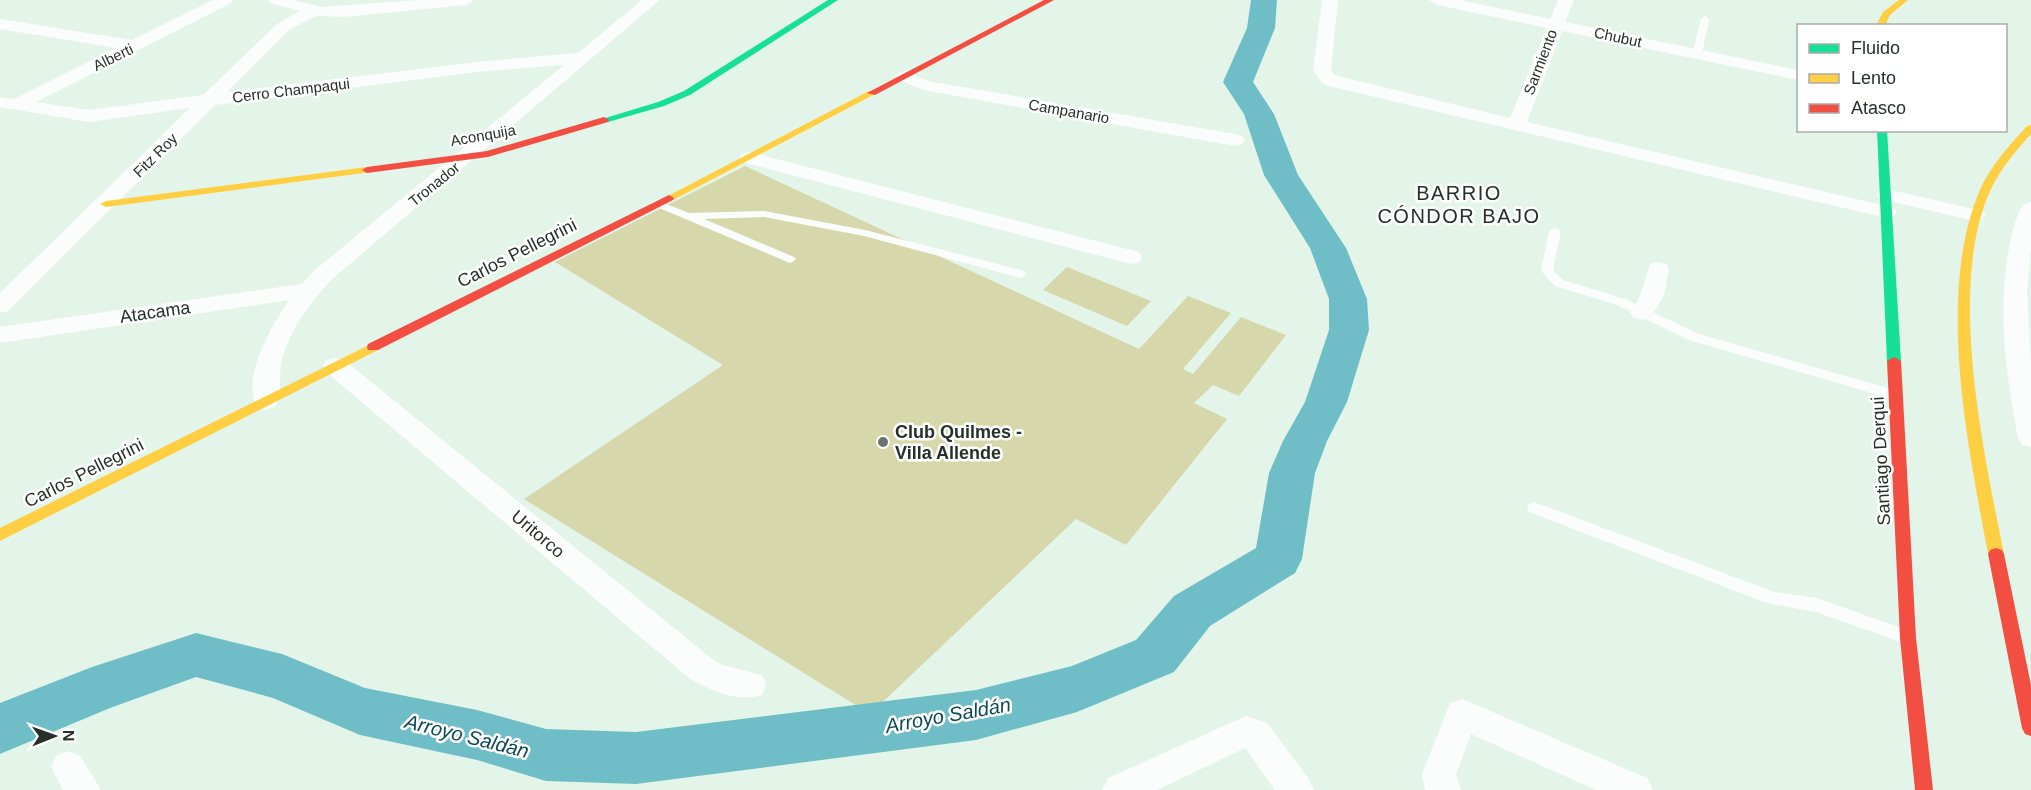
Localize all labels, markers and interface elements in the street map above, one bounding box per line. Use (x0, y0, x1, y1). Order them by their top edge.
street label: Chubut (1593, 24, 1644, 51)
legend (1797, 24, 2007, 132)
street label: Sarmiento (1520, 27, 1560, 97)
text: Fluido (1851, 38, 1900, 58)
street label: Alberti (90, 40, 136, 74)
text: Lento (1851, 68, 1896, 88)
street label: Cerro Champaqui (231, 74, 351, 106)
street label: Campanario (1027, 96, 1111, 126)
text: Atasco (1851, 98, 1906, 118)
street label: Aconquija (449, 121, 518, 149)
street label: Fitz Roy (130, 129, 181, 180)
street label: Tronador (405, 158, 463, 210)
district label: BARRIO CÓNDOR BAJO (1377, 182, 1541, 227)
street label: Carlos Pellegrini (454, 214, 580, 292)
street label: Atacama (118, 297, 193, 327)
street label: Santiago Derqui (1868, 396, 1894, 526)
place label: Club Quilmes - Villa Allende (895, 422, 1022, 463)
street label: Carlos Pellegrini (21, 434, 147, 512)
marker: Club Quilmes - Villa Allende (876, 435, 890, 449)
street label: Uritorco (507, 506, 569, 562)
water label: Arroyo Saldán (883, 693, 1012, 737)
north arrow (24, 706, 84, 766)
water label: Arroyo Saldán (402, 710, 531, 762)
text: N (60, 730, 77, 742)

